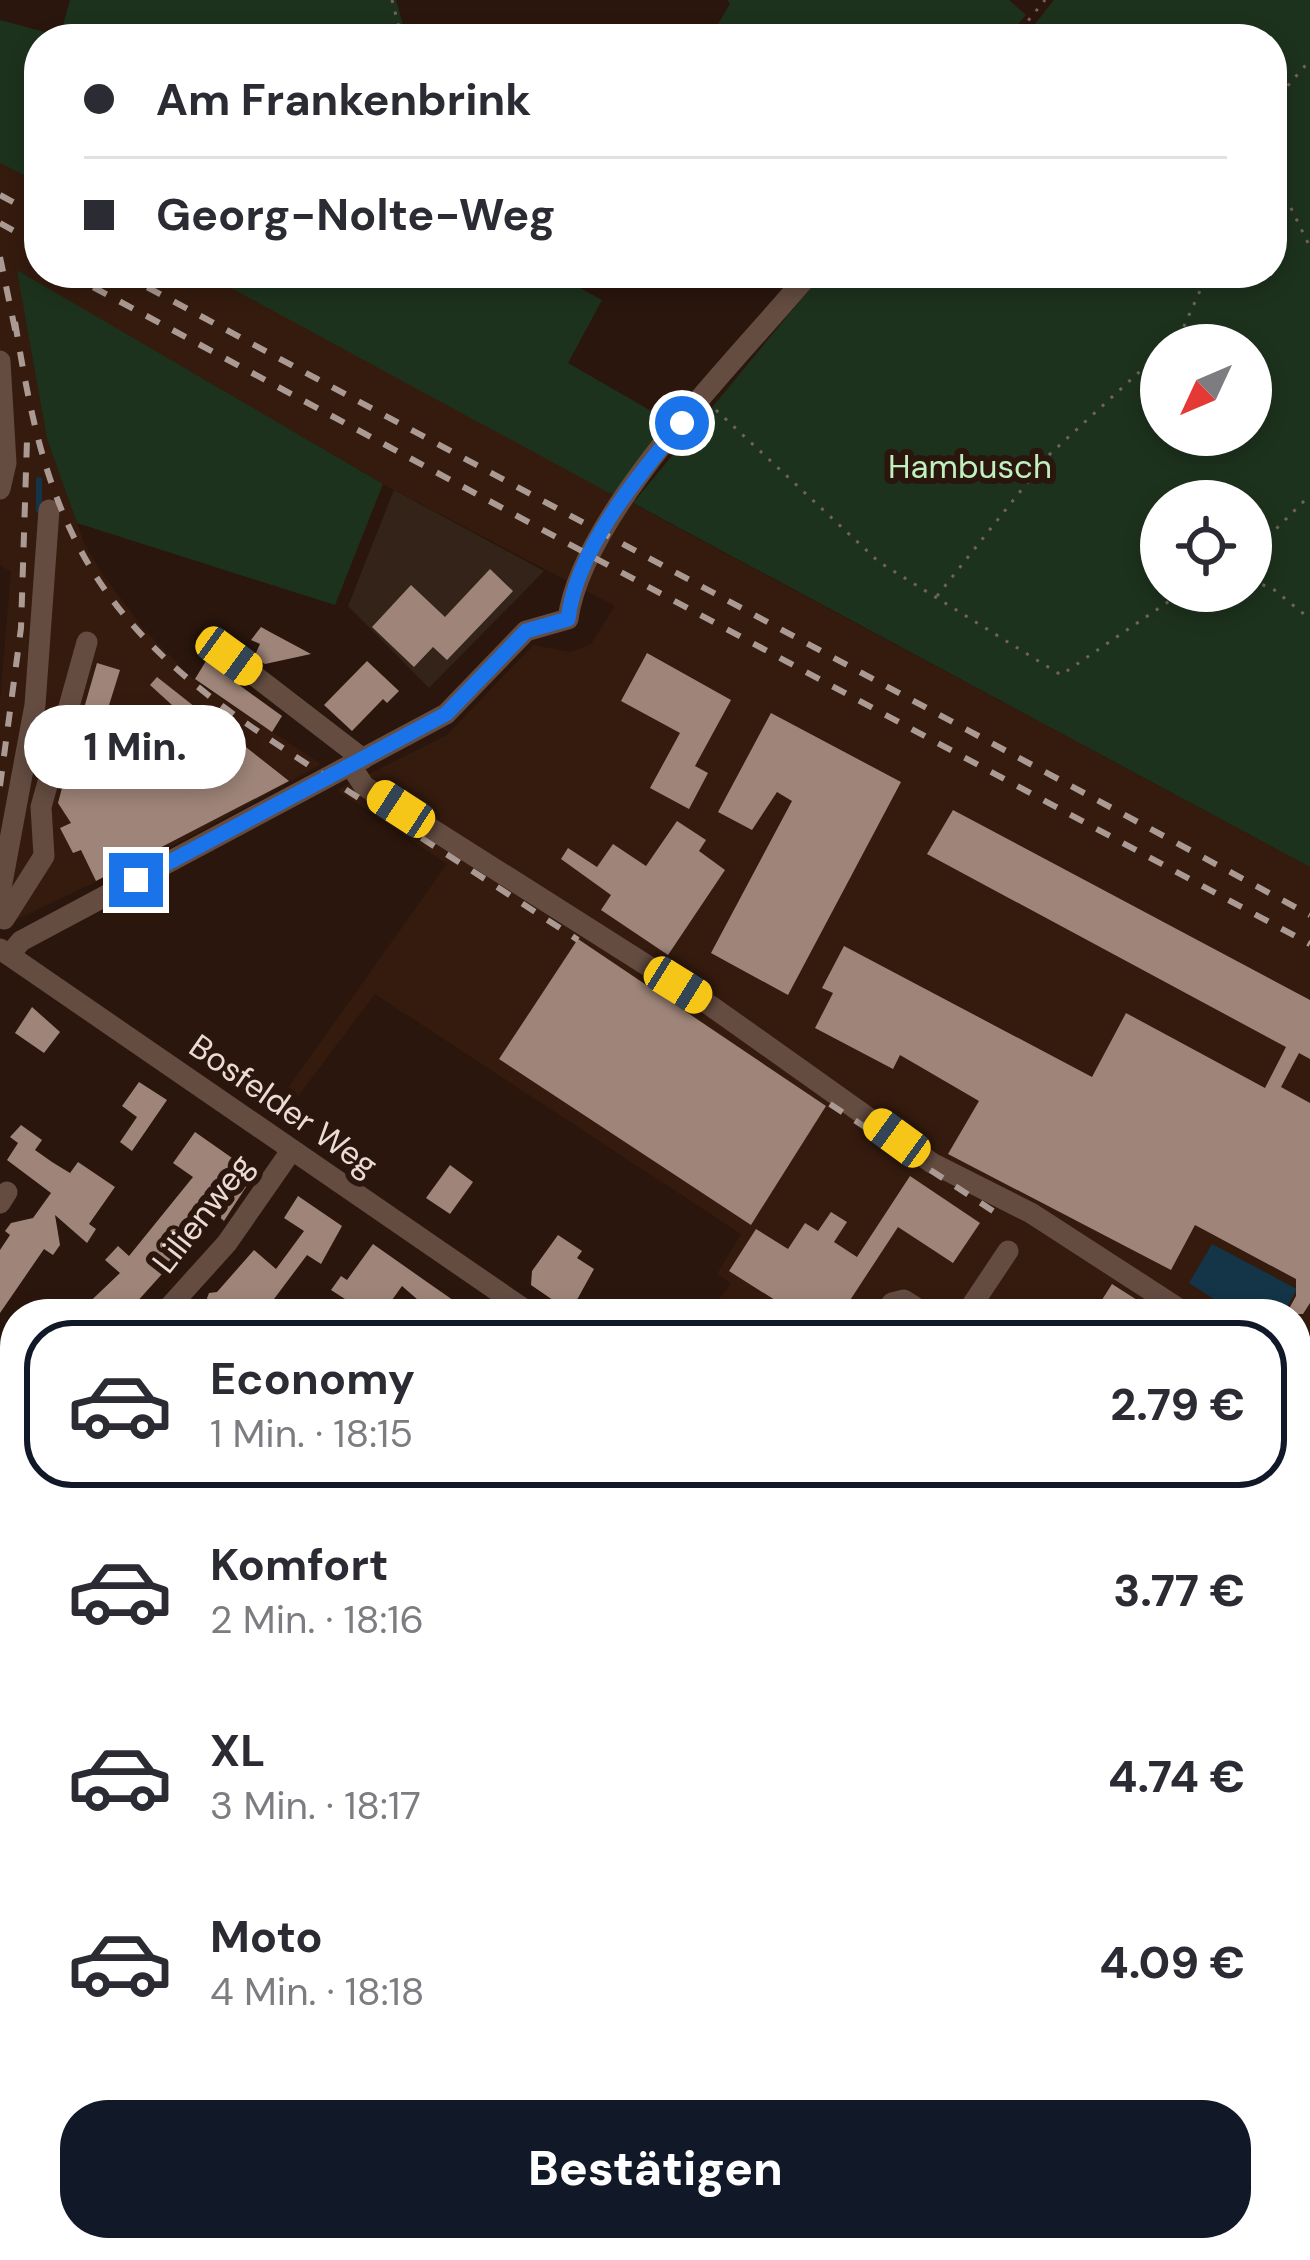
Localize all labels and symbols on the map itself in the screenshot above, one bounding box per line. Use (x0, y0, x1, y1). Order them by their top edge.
north arrow (1140, 324, 1272, 456)
route start (655, 396, 709, 450)
park label: Hambusch (888, 445, 1052, 488)
car (189, 620, 269, 692)
callout: 1 Min. (25, 706, 247, 790)
car (361, 774, 441, 844)
route end (109, 853, 163, 907)
car (638, 951, 718, 1019)
street label: Bosfelder Weg (181, 1025, 386, 1186)
car (857, 1102, 937, 1174)
street label: Lilienweg (142, 1145, 262, 1282)

